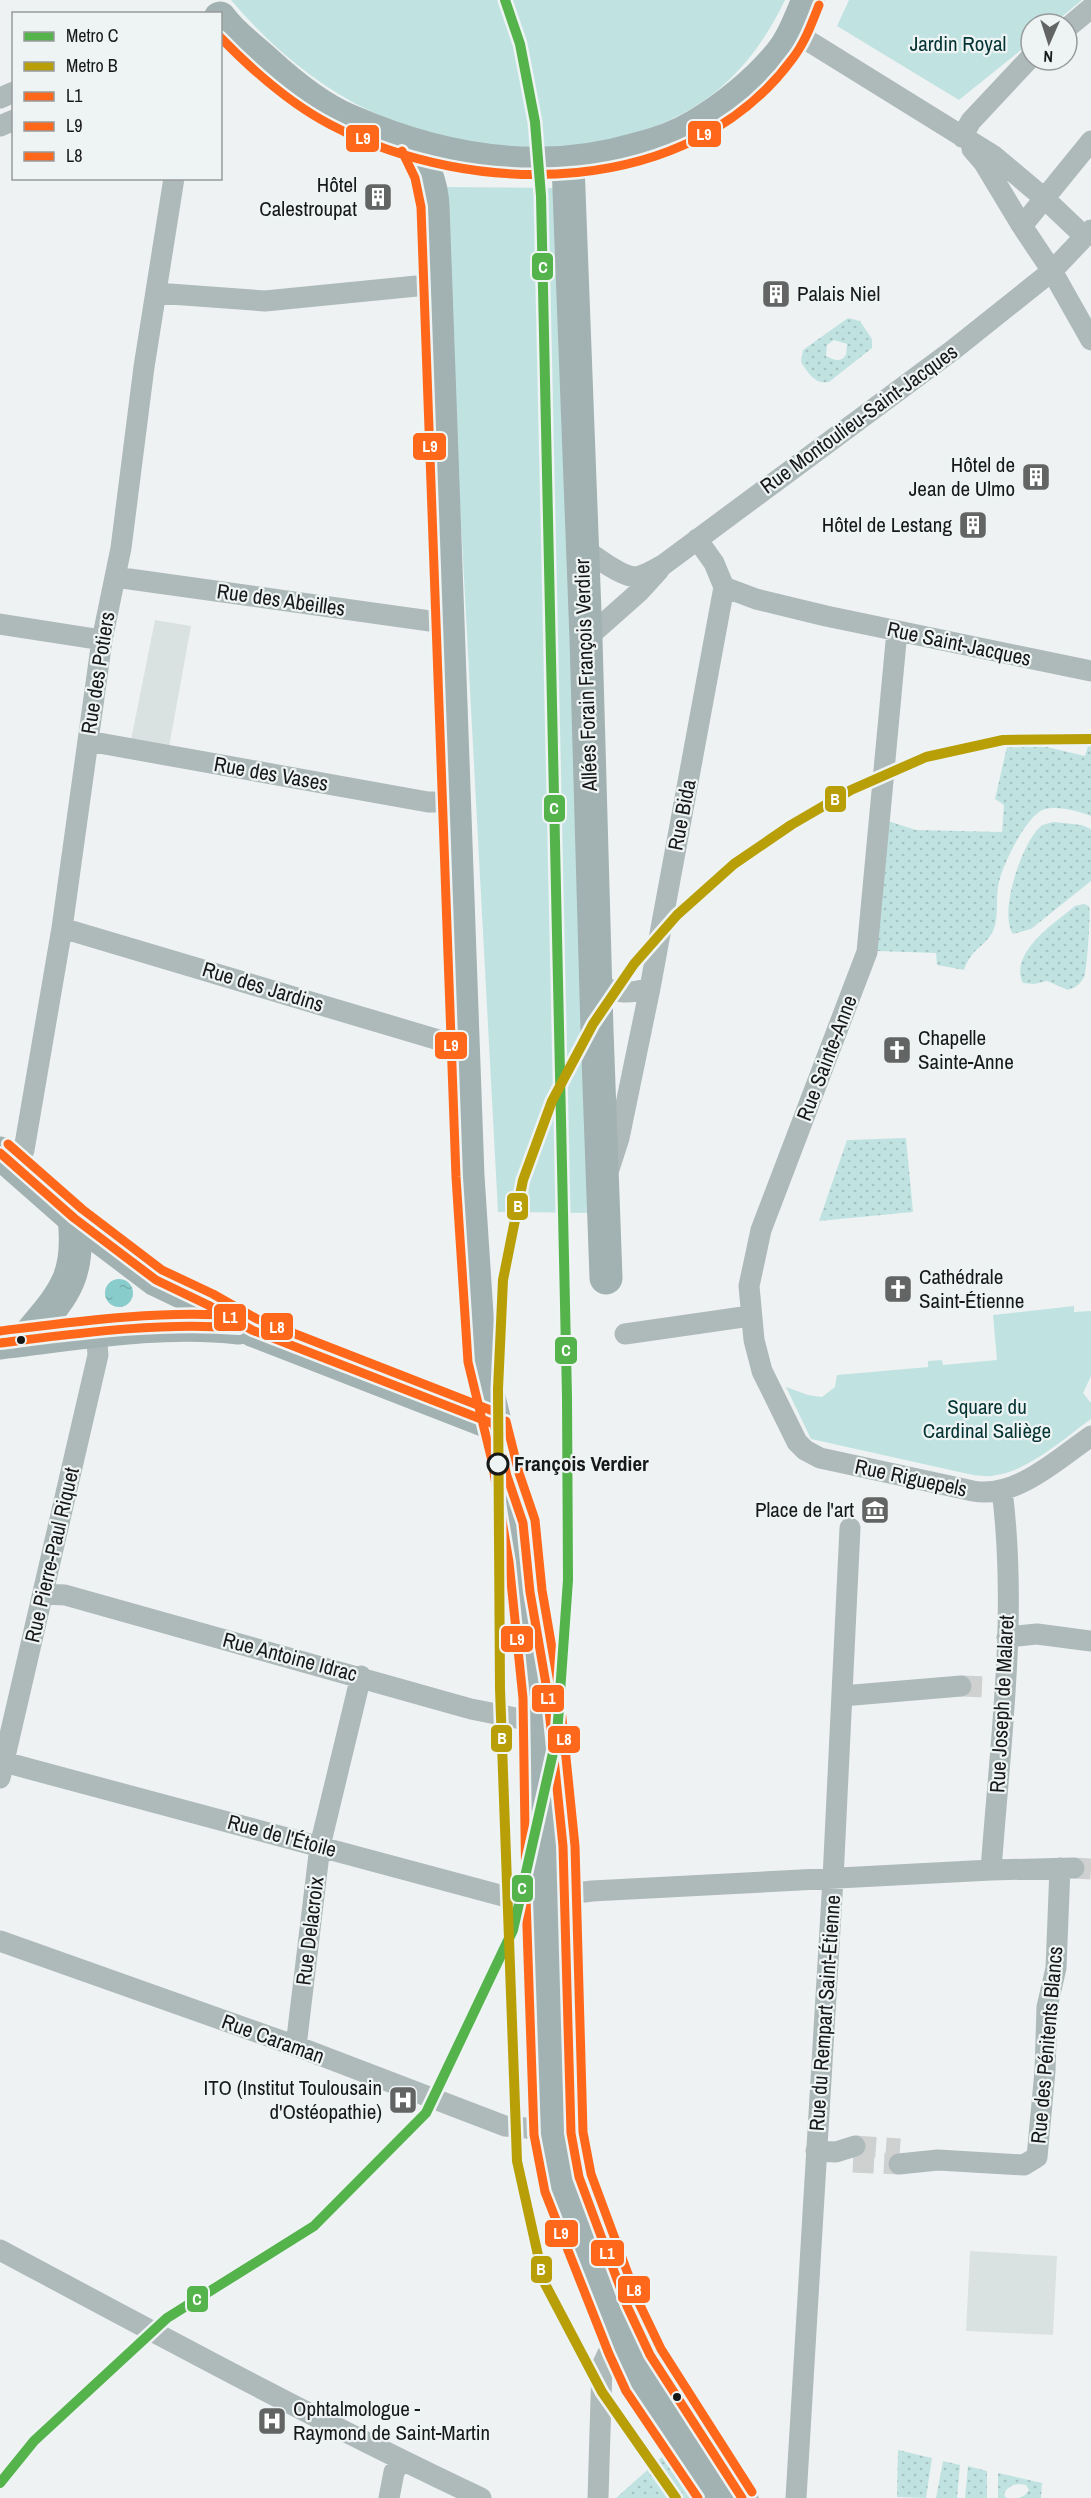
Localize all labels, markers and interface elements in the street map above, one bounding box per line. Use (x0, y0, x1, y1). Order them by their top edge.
legend (12, 12, 222, 180)
north arrow (1019, 12, 1079, 72)
text: Metro C (66, 23, 119, 48)
park label: Jardin Royal (910, 29, 1006, 58)
text: N (1043, 46, 1054, 68)
text: Metro B (66, 53, 118, 78)
text: L1 (66, 83, 83, 108)
text: L9 (66, 113, 82, 138)
line badge: L9 (687, 120, 722, 148)
text: L9 (696, 123, 712, 145)
line badge: L9 (345, 124, 380, 153)
text: L9 (355, 127, 371, 149)
text: L8 (66, 143, 82, 168)
place label: Hôtel Calestroupat (259, 170, 357, 223)
building icon: Hôtel Calestroupat (362, 181, 394, 213)
line badge: C (531, 252, 554, 281)
text: C (538, 256, 548, 278)
building icon: Palais Niel (760, 278, 792, 310)
place label: Palais Niel (797, 279, 880, 308)
street label: Rue Montoulieu-Saint-Jacques (754, 337, 963, 500)
line badge: L9 (412, 432, 447, 461)
text: L9 (422, 435, 438, 457)
place label: Hôtel de Jean de Ulmo (909, 450, 1015, 503)
building icon: Hôtel de Jean de Ulmo (1020, 461, 1052, 493)
building icon: Hôtel de Lestang (957, 509, 989, 541)
place label: Hôtel de Lestang (822, 510, 952, 539)
street label: Allées Forain François Verdier (567, 558, 604, 793)
street label: Rue des Abeilles (215, 576, 347, 623)
street label: Rue des Potiers (74, 610, 121, 736)
street label: Rue Saint-Jacques (884, 614, 1034, 673)
street label: Rue des Vases (212, 749, 330, 798)
street label: Rue Bida (660, 776, 703, 853)
line badge: B (824, 785, 847, 813)
text: B (830, 788, 840, 810)
line badge: C (543, 794, 566, 823)
text: C (549, 797, 559, 819)
street label: Rue des Jardins (199, 954, 327, 1019)
street label: Rue Sainte-Anne (789, 991, 864, 1125)
place label: Chapelle Sainte-Anne (918, 1023, 1014, 1076)
line badge: L9 (434, 1031, 468, 1060)
text: L9 (443, 1034, 459, 1056)
church icon: Chapelle Sainte-Anne (881, 1034, 913, 1066)
line badge: B (506, 1192, 529, 1221)
text: B (513, 1195, 523, 1217)
place label: Cathédrale Saint-Étienne (919, 1262, 1024, 1315)
church icon: Cathédrale Saint-Étienne (882, 1273, 914, 1305)
line badge: L1 (213, 1303, 247, 1332)
text: L1 (222, 1306, 238, 1328)
line badge: L8 (260, 1312, 294, 1341)
text: L8 (269, 1316, 285, 1338)
unlabelled marker (15, 1334, 27, 1346)
line badge: C (554, 1336, 578, 1365)
text: C (561, 1339, 571, 1361)
park label: Square du Cardinal Saliège (923, 1392, 1051, 1445)
place label: François Verdier (514, 1449, 649, 1478)
street label: Rue Riguepels (852, 1451, 970, 1504)
marker: François Verdier (487, 1453, 509, 1475)
street label: Rue Pierre-Paul Riquet (17, 1464, 86, 1645)
museum icon: Place de l'art (859, 1494, 891, 1526)
place label: Place de l'art (755, 1495, 854, 1524)
street label: Rue Joseph de Malaret (982, 1614, 1021, 1794)
street label: Rue Antoine Idrac (220, 1625, 360, 1688)
line badge: L9 (500, 1625, 534, 1653)
text: L9 (509, 1628, 525, 1650)
line badge: L1 (531, 1684, 565, 1713)
text: L1 (540, 1687, 556, 1709)
line badge: B (490, 1724, 513, 1753)
line badge: L8 (547, 1725, 581, 1754)
text: B (497, 1727, 507, 1749)
text: L8 (556, 1728, 572, 1750)
street label: Rue de l'Étoile (225, 1807, 340, 1864)
line badge: C (511, 1874, 534, 1903)
street label: Rue Delacroix (288, 1875, 331, 1987)
text: C (517, 1877, 527, 1899)
street label: Rue du Rempart Saint-Étienne (802, 1894, 847, 2132)
street label: Rue des Pénitents Blancs (1023, 1945, 1070, 2145)
street label: Rue Caraman (218, 2007, 328, 2070)
place label: ITO (Institut Toulousain d'Ostéopathie) (204, 2073, 382, 2126)
hospital icon: ITO (Institut Toulousain d'Ostéopathie) (387, 2084, 419, 2116)
line badge: L9 (544, 2219, 579, 2248)
text: L9 (553, 2222, 569, 2244)
line badge: L1 (590, 2239, 625, 2267)
text: L1 (599, 2242, 615, 2264)
line badge: B (530, 2255, 553, 2284)
text: B (536, 2258, 546, 2280)
line badge: L8 (617, 2275, 651, 2304)
text: L8 (626, 2279, 642, 2301)
line badge: C (186, 2285, 209, 2313)
text: C (192, 2288, 202, 2310)
unlabelled marker (671, 2391, 683, 2403)
place label: Ophtalmologue - Raymond de Saint-Martin (293, 2394, 490, 2447)
hospital icon: Ophtalmologue - Raymond de Saint-Martin (256, 2405, 288, 2437)

